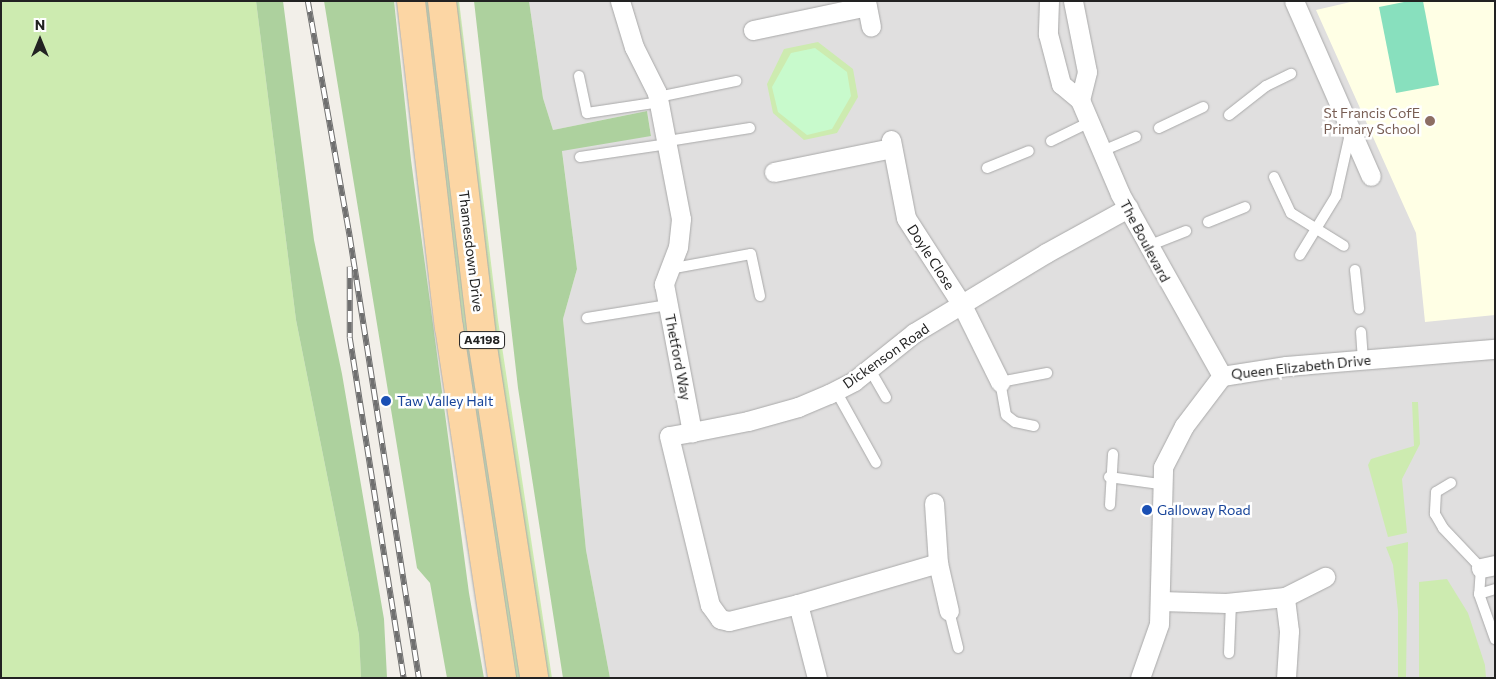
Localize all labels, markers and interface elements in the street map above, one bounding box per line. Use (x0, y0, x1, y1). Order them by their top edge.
north arrow (15, 15, 65, 65)
text: N (35, 16, 45, 33)
place label: St Francis CofE Primary School (1324, 105, 1420, 138)
marker: St Francis CofE Primary School (1424, 115, 1436, 127)
street label: Thamesdown Drive (455, 189, 487, 313)
street label: The Boulevard (1116, 197, 1174, 285)
street label: Doyle Close (904, 221, 958, 293)
street label: Thetford Way (661, 312, 695, 402)
street label: Dickenson Road (840, 320, 932, 392)
road number: A4198 (458, 330, 506, 350)
street label: Queen Elizabeth Drive (1230, 351, 1372, 383)
place label: Taw Valley Halt (397, 393, 493, 409)
marker: Taw Valley Halt (379, 394, 393, 408)
place label: Galloway Road (1157, 502, 1251, 518)
marker: Galloway Road (1141, 504, 1153, 516)

